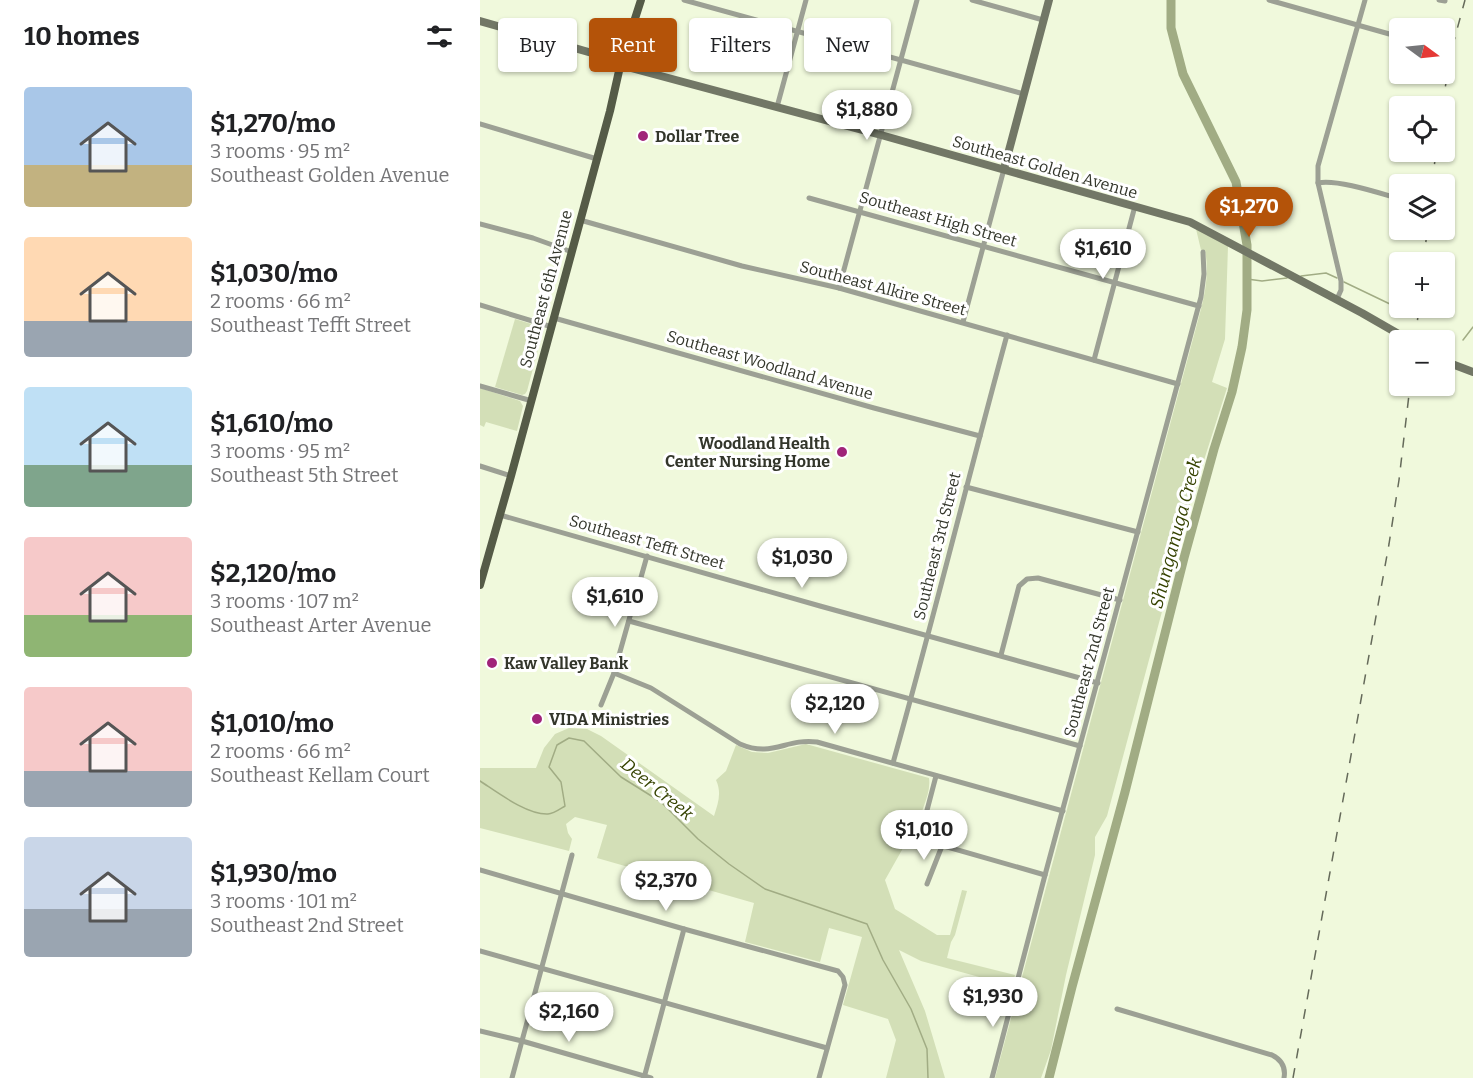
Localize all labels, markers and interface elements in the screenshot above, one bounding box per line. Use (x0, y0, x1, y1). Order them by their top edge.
chip: Buy (498, 18, 577, 72)
chip: Rent (589, 18, 677, 72)
chip: Filters (689, 18, 792, 72)
chip: New (804, 18, 891, 72)
north arrow (1389, 18, 1455, 84)
map controls (1389, 18, 1455, 396)
icon: filters (423, 20, 456, 53)
text: 10 homes (24, 21, 140, 52)
pin: $1,880 (818, 90, 916, 141)
button: locate (1389, 96, 1455, 162)
text: $1,880 (836, 97, 898, 121)
text: $1,270/mo (210, 108, 336, 139)
icon: home (72, 111, 144, 183)
place label: Dollar Tree (655, 127, 739, 146)
marker: Dollar Tree (636, 129, 650, 143)
street label: Southeast Golden Avenue (950, 131, 1140, 203)
text: 3 rooms · 95 m² (210, 139, 350, 163)
text: Southeast Golden Avenue (210, 163, 450, 187)
button: layers (1389, 174, 1455, 240)
street label: Southeast High Street (857, 187, 1019, 251)
pin: $1,270 (1200, 187, 1298, 238)
text: $1,270 (1219, 194, 1279, 218)
street label: Southeast 6th Avenue (516, 208, 576, 370)
pin: $1,610 (1054, 229, 1152, 280)
text: $1,610 (1074, 236, 1132, 260)
button: + (1389, 252, 1455, 318)
street label: Southeast Alkire Street (798, 257, 968, 319)
text: $1,030/mo (210, 258, 338, 289)
icon: home (72, 261, 144, 333)
text: 2 rooms · 66 m² (210, 289, 351, 313)
text: Southeast Tefft Street (210, 313, 411, 337)
street label: Southeast Woodland Avenue (665, 326, 875, 404)
button: − (1389, 330, 1455, 396)
text: $1,610/mo (210, 408, 333, 439)
icon: home (72, 411, 144, 483)
place label: Woodland Health Center Nursing Home (665, 434, 830, 471)
text: 3 rooms · 95 m² (210, 439, 350, 463)
marker: Woodland Health Center Nursing Home (835, 445, 849, 459)
water label: Shunganuga Creek (1145, 455, 1207, 611)
text: Southeast 5th Street (210, 463, 398, 487)
street label: Southeast 3rd Street (909, 470, 965, 622)
street label: Southeast Tefft Street (567, 511, 727, 573)
pin: $1,030 (753, 538, 851, 589)
text: $1,030 (771, 545, 833, 569)
text: $2,120/mo (210, 558, 336, 589)
icon: home (72, 561, 144, 633)
pin: $1,610 (566, 577, 664, 628)
text: $1,610 (586, 584, 644, 608)
street label: Southeast 2nd Street (1060, 585, 1118, 739)
text: 3 rooms · 107 m² (210, 589, 359, 613)
text: Southeast Arter Avenue (210, 613, 431, 637)
place label: Kaw Valley Bank (504, 654, 629, 673)
marker: Kaw Valley Bank (485, 656, 499, 670)
pin: $2,120 (786, 684, 884, 735)
text: $2,120 (805, 691, 865, 715)
text: $1,010/mo (210, 708, 334, 739)
place label: VIDA Ministries (549, 710, 669, 729)
icon: home (72, 711, 144, 783)
marker: VIDA Ministries (530, 712, 544, 726)
text: 2 rooms · 66 m² (210, 739, 351, 763)
water label: Deer Creek (616, 753, 698, 825)
text: Southeast Kellam Court (210, 763, 430, 787)
pin: $1,010 (875, 810, 973, 861)
text: $1,010 (895, 817, 953, 841)
text: $1,930/mo (210, 858, 337, 889)
icon: home (72, 861, 144, 933)
pin: $2,370 (617, 861, 715, 912)
text: $2,370 (635, 868, 697, 892)
text: 3 rooms · 101 m² (210, 889, 357, 913)
text: Southeast 2nd Street (210, 913, 404, 937)
pin: $1,930 (944, 977, 1042, 1028)
text: $1,930 (963, 984, 1023, 1008)
pin: $2,160 (520, 992, 618, 1043)
text: $2,160 (538, 999, 600, 1023)

